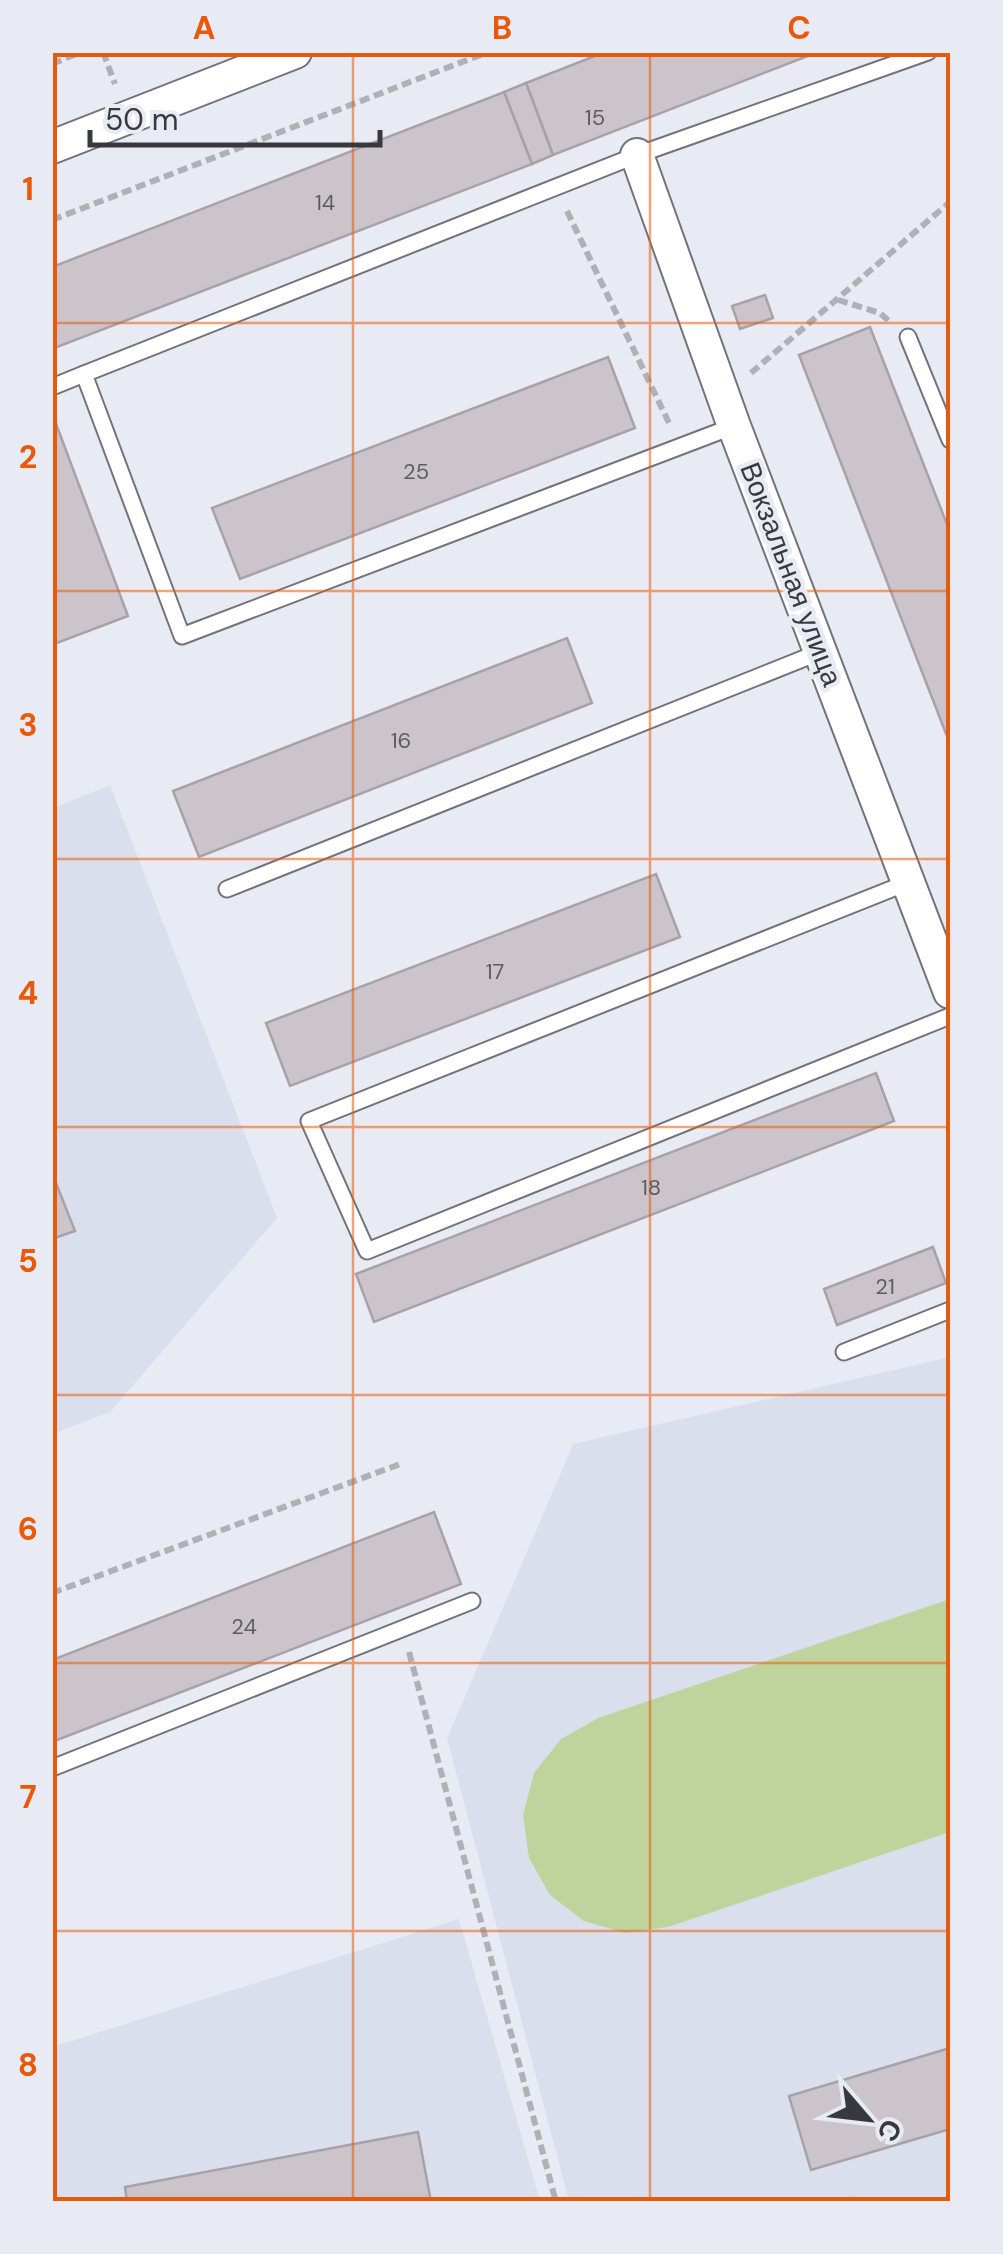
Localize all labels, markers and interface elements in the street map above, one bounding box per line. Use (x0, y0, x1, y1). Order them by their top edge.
text: A (193, 7, 215, 49)
text: B (492, 7, 512, 49)
text: C (787, 7, 811, 49)
scale bar (90, 85, 380, 147)
text: 50 m (105, 100, 179, 139)
house number: 15 (585, 103, 605, 132)
text: 1 (22, 168, 34, 210)
house number: 14 (315, 188, 335, 217)
text: 2 (19, 436, 37, 478)
house number: 25 (403, 457, 429, 486)
street label: Вокзальная улица (731, 457, 851, 692)
text: 3 (18, 704, 38, 746)
house number: 16 (391, 726, 411, 755)
house number: 17 (486, 957, 504, 986)
text: 4 (18, 972, 38, 1014)
house number: 18 (641, 1173, 661, 1202)
text: 5 (18, 1240, 38, 1282)
house number: 21 (875, 1272, 895, 1301)
text: 6 (18, 1508, 38, 1550)
house number: 24 (231, 1612, 257, 1641)
text: 7 (19, 1776, 37, 1818)
text: 8 (18, 2044, 38, 2086)
north arrow (818, 2069, 918, 2169)
text: С (869, 2113, 911, 2148)

